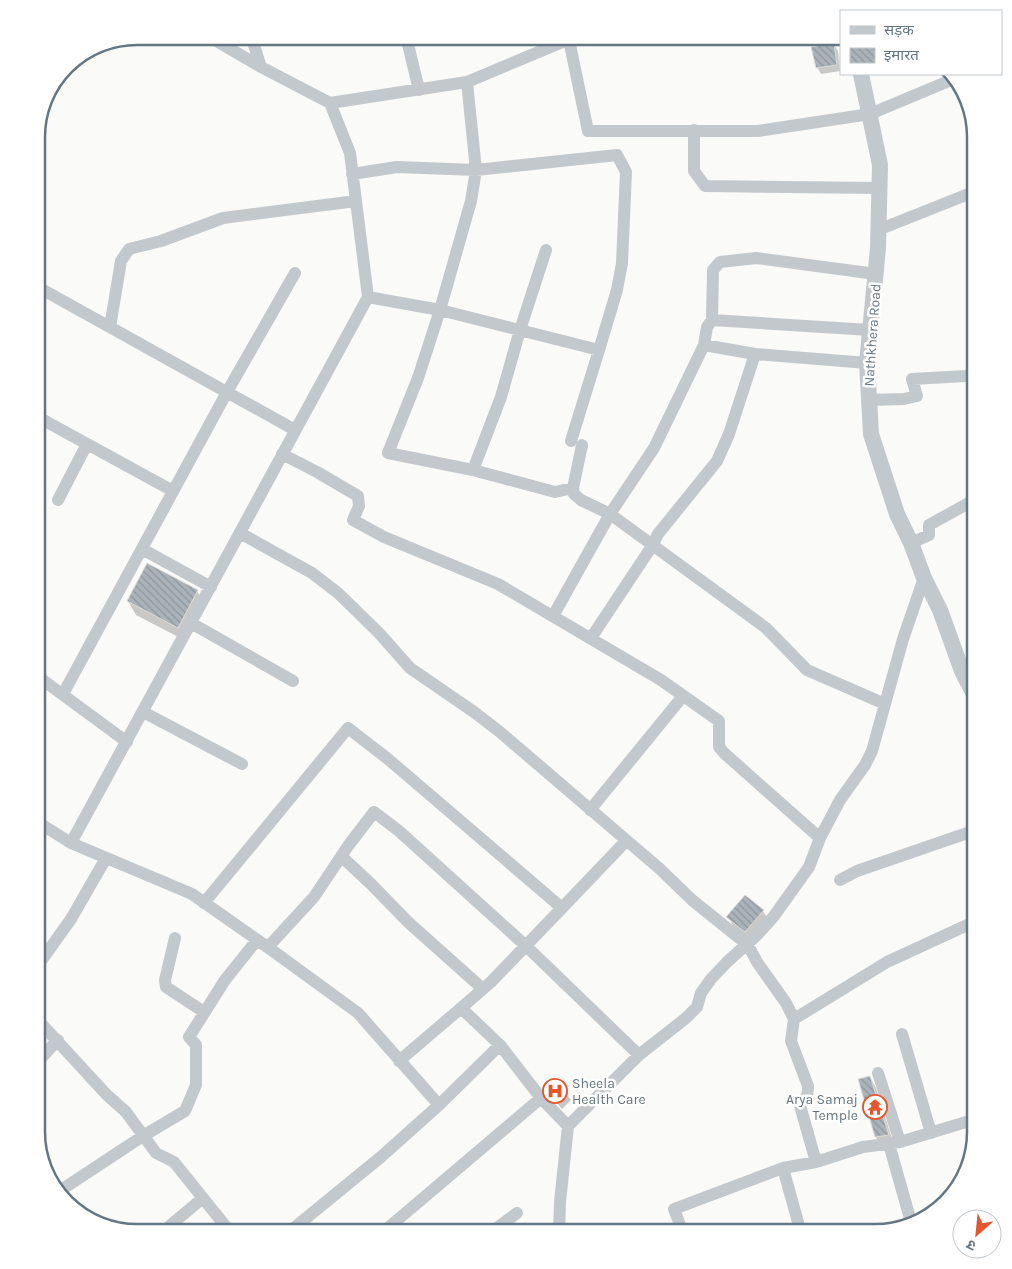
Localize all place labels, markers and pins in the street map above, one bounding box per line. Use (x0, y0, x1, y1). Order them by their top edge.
place label: Sheela Health Care (572, 1075, 646, 1108)
hospital icon: Sheela Health Care (542, 1078, 568, 1104)
place label: Arya Samaj Temple (786, 1091, 858, 1124)
temple icon: Arya Samaj Temple (862, 1094, 888, 1120)

